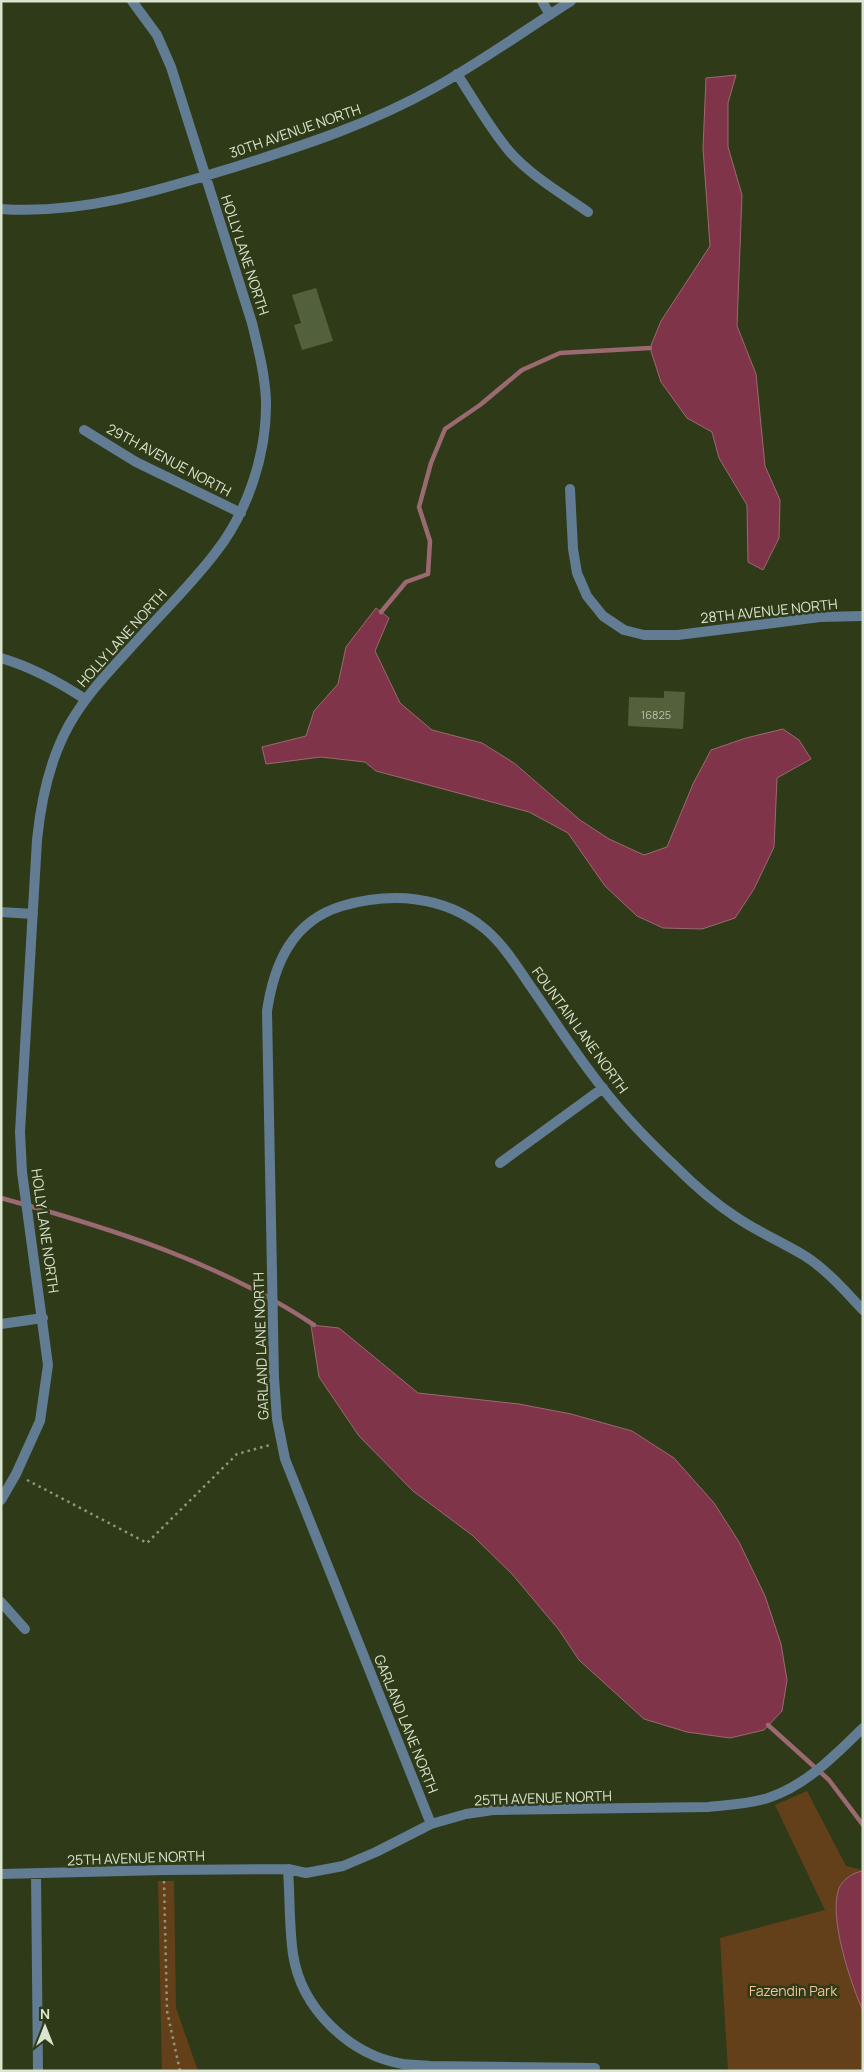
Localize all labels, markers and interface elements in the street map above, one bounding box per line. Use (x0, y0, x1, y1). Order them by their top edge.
street label: 30TH AVENUE NORTH (227, 99, 363, 162)
street label: HOLLY LANE NORTH (217, 192, 274, 317)
street label: 29TH AVENUE NORTH (104, 419, 235, 500)
street label: HOLLY LANE NORTH (73, 585, 171, 691)
street label: 28TH AVENUE NORTH (699, 594, 838, 627)
house number: 16825 (641, 707, 671, 722)
street label: FOUNTAIN LANE NORTH (528, 963, 633, 1097)
street label: HOLLY LANE NORTH (27, 1167, 64, 1294)
street label: GARLAND LANE NORTH (248, 1272, 273, 1420)
street label: GARLAND LANE NORTH (370, 1652, 443, 1796)
street label: 25TH AVENUE NORTH (474, 1786, 612, 1809)
street label: 25TH AVENUE NORTH (67, 1846, 205, 1869)
park label: Fazendin Park (749, 1981, 838, 2000)
north arrow (20, 2002, 70, 2052)
text: N (40, 2004, 50, 2023)

